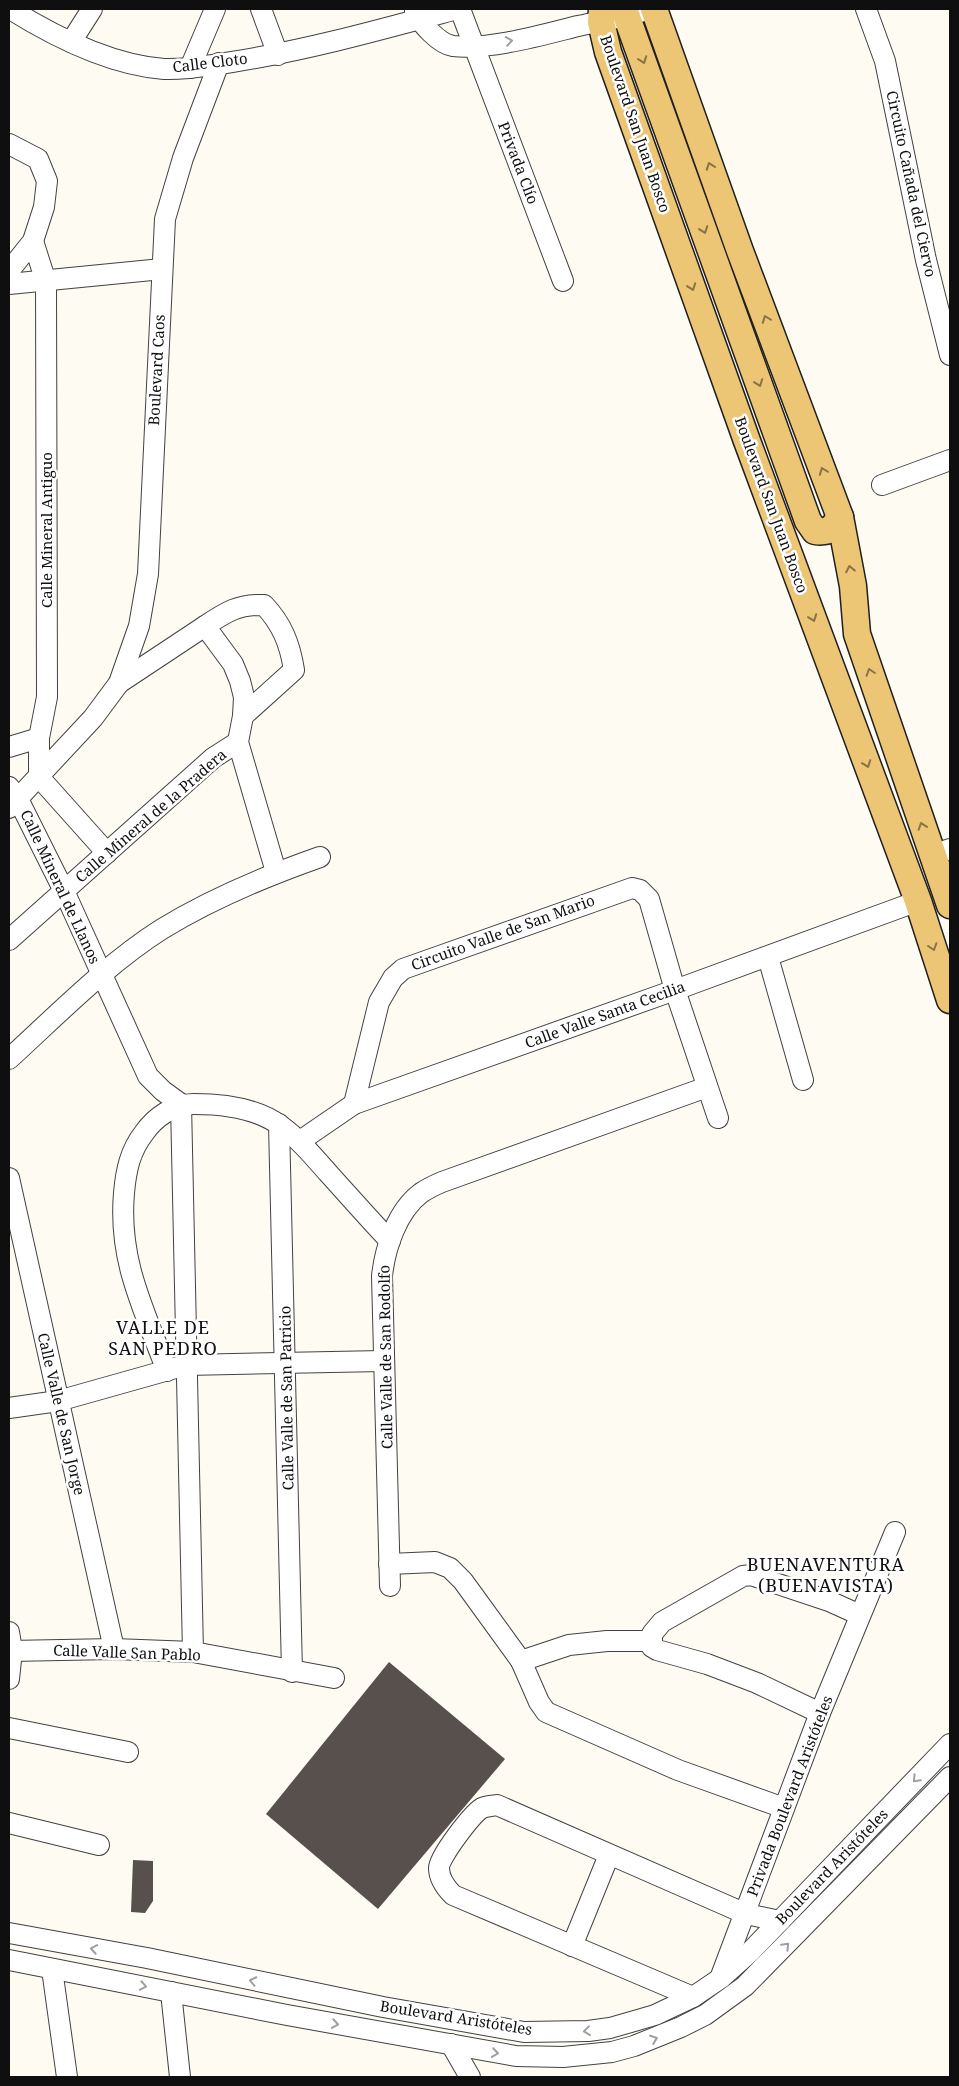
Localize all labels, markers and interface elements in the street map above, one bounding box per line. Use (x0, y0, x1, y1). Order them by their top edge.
street label: Boulevard San Juan Bosco (596, 32, 676, 215)
one-way arrow (504, 37, 513, 47)
street label: Calle Cloto (171, 47, 248, 77)
one-way arrow (637, 56, 647, 64)
street label: Circuito Cañada del Ciervo (882, 89, 942, 279)
street label: Privada Clío (494, 118, 544, 207)
one-way arrow (706, 163, 716, 171)
one-way arrow (698, 225, 708, 234)
one-way arrow (686, 282, 696, 291)
street label: Boulevard Caos (143, 314, 169, 426)
one-way arrow (762, 315, 772, 324)
one-way arrow (753, 378, 763, 387)
street label: Boulevard San Juan Bosco (731, 414, 813, 596)
street label: Calle Mineral Antiguo (36, 452, 56, 608)
one-way arrow (819, 467, 829, 476)
one-way arrow (845, 564, 856, 573)
one-way arrow (807, 613, 817, 622)
one-way arrow (865, 668, 875, 677)
street label: Calle Mineral de la Pradera (71, 744, 230, 886)
one-way arrow (861, 759, 871, 768)
street label: Calle Mineral de Llanos (16, 806, 106, 967)
one-way arrow (918, 822, 928, 831)
street label: Circuito Valle de San Mario (408, 890, 597, 975)
one-way arrow (927, 942, 937, 951)
street label: Calle Valle Santa Cecilia (522, 976, 687, 1052)
street label: Calle Valle de San Rodolfo (373, 1265, 397, 1449)
street label: Calle Valle de San Patricio (274, 1306, 298, 1490)
district label: VALLE DE SAN PEDRO (108, 1315, 218, 1360)
street label: Calle Valle de San Jorge (34, 1331, 90, 1497)
district label: BUENAVENTURA (BUENAVISTA) (747, 1552, 905, 1597)
street label: Calle Valle San Pablo (53, 1639, 201, 1665)
street label: Privada Boulevard Aristóteles (743, 1693, 837, 1899)
one-way arrow (913, 1773, 922, 1782)
street label: Boulevard Aristóteles (772, 1805, 892, 1929)
one-way arrow (780, 1943, 789, 1952)
one-way arrow (89, 1944, 98, 1954)
one-way arrow (249, 1976, 257, 1986)
one-way arrow (138, 1980, 147, 1991)
street label: Boulevard Aristóteles (379, 1995, 534, 2039)
one-way arrow (330, 2018, 339, 2028)
one-way arrow (583, 2025, 591, 2036)
one-way arrow (650, 2035, 658, 2045)
one-way arrow (490, 2047, 499, 2057)

